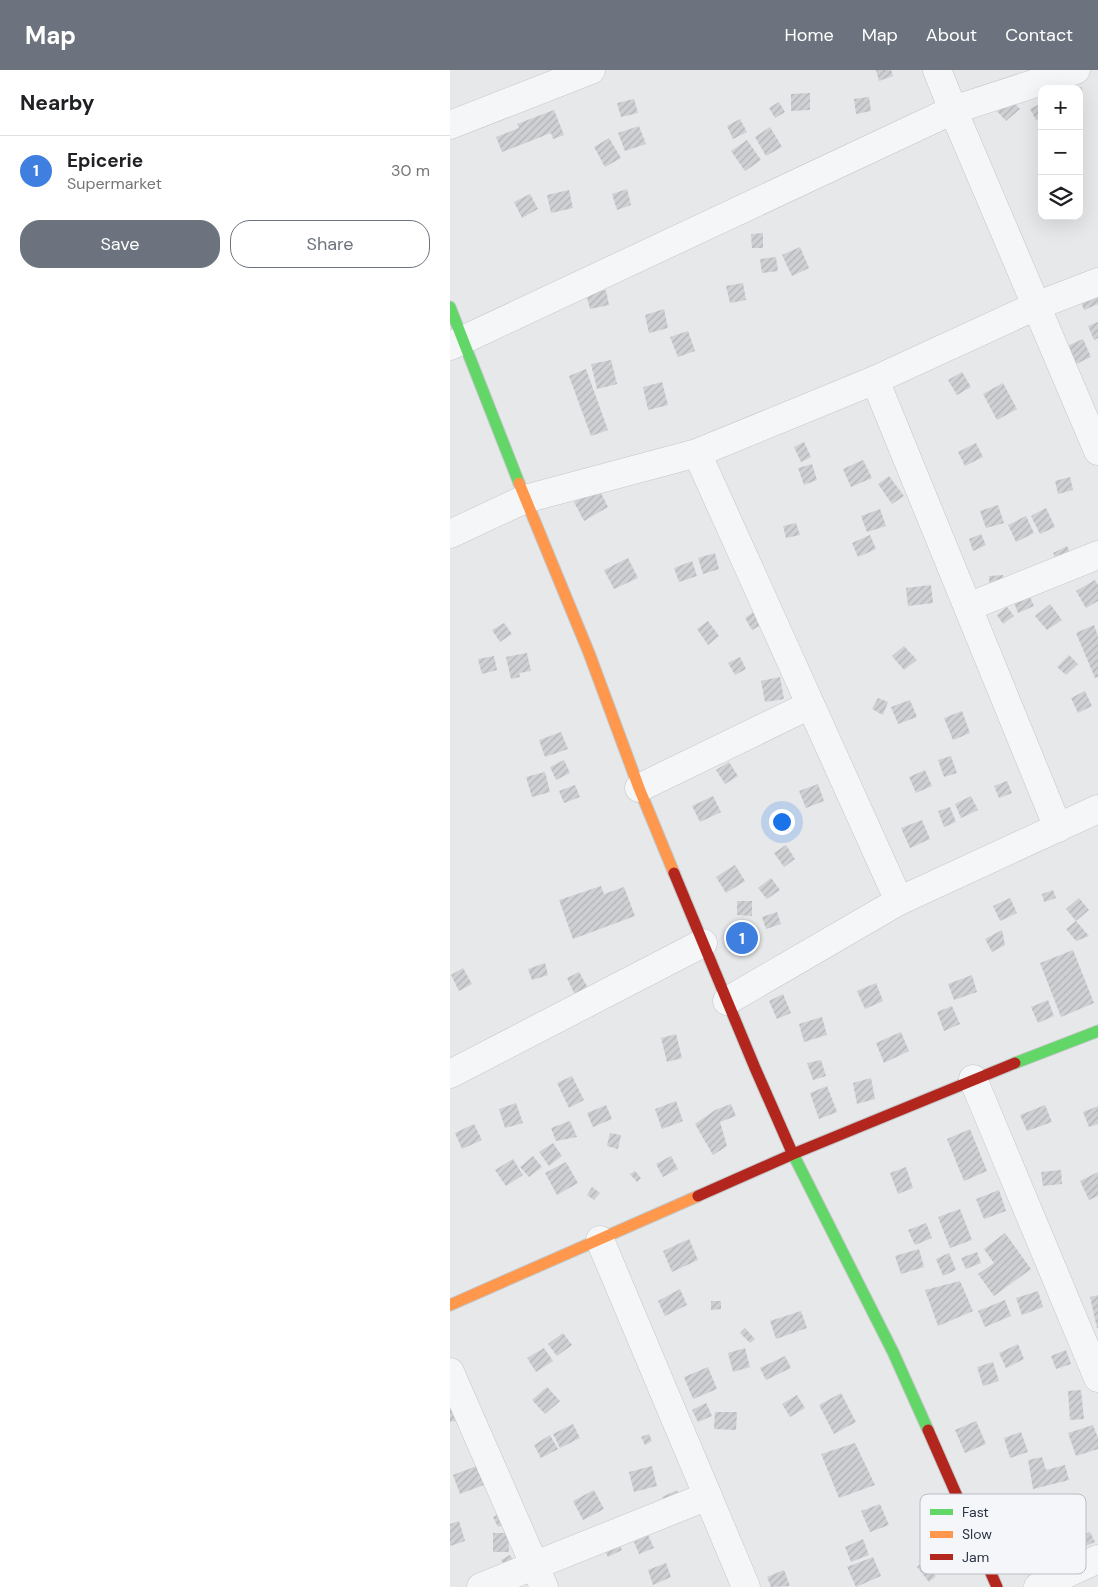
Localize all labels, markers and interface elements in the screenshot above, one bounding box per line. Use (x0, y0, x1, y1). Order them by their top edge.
text: Map (25, 20, 76, 51)
text: Home (784, 23, 834, 47)
text: Map (862, 23, 898, 47)
text: About (926, 23, 977, 47)
text: Contact (1005, 23, 1073, 47)
map controls (1038, 85, 1083, 220)
button: + (1038, 85, 1083, 130)
text: Nearby (20, 89, 94, 117)
button: − (1038, 130, 1083, 175)
text: Epicerie (67, 148, 143, 173)
text: 1 (33, 160, 39, 181)
text: 30 m (391, 160, 430, 181)
text: Supermarket (67, 173, 162, 194)
button: layers (1038, 175, 1083, 220)
button: Save (20, 220, 220, 268)
button: Share (230, 220, 430, 268)
your location (769, 809, 795, 835)
pin: 1 (726, 919, 758, 957)
legend (920, 1494, 1086, 1574)
text: Fast (962, 1503, 989, 1521)
text: Slow (962, 1525, 992, 1543)
text: Jam (962, 1548, 989, 1566)

